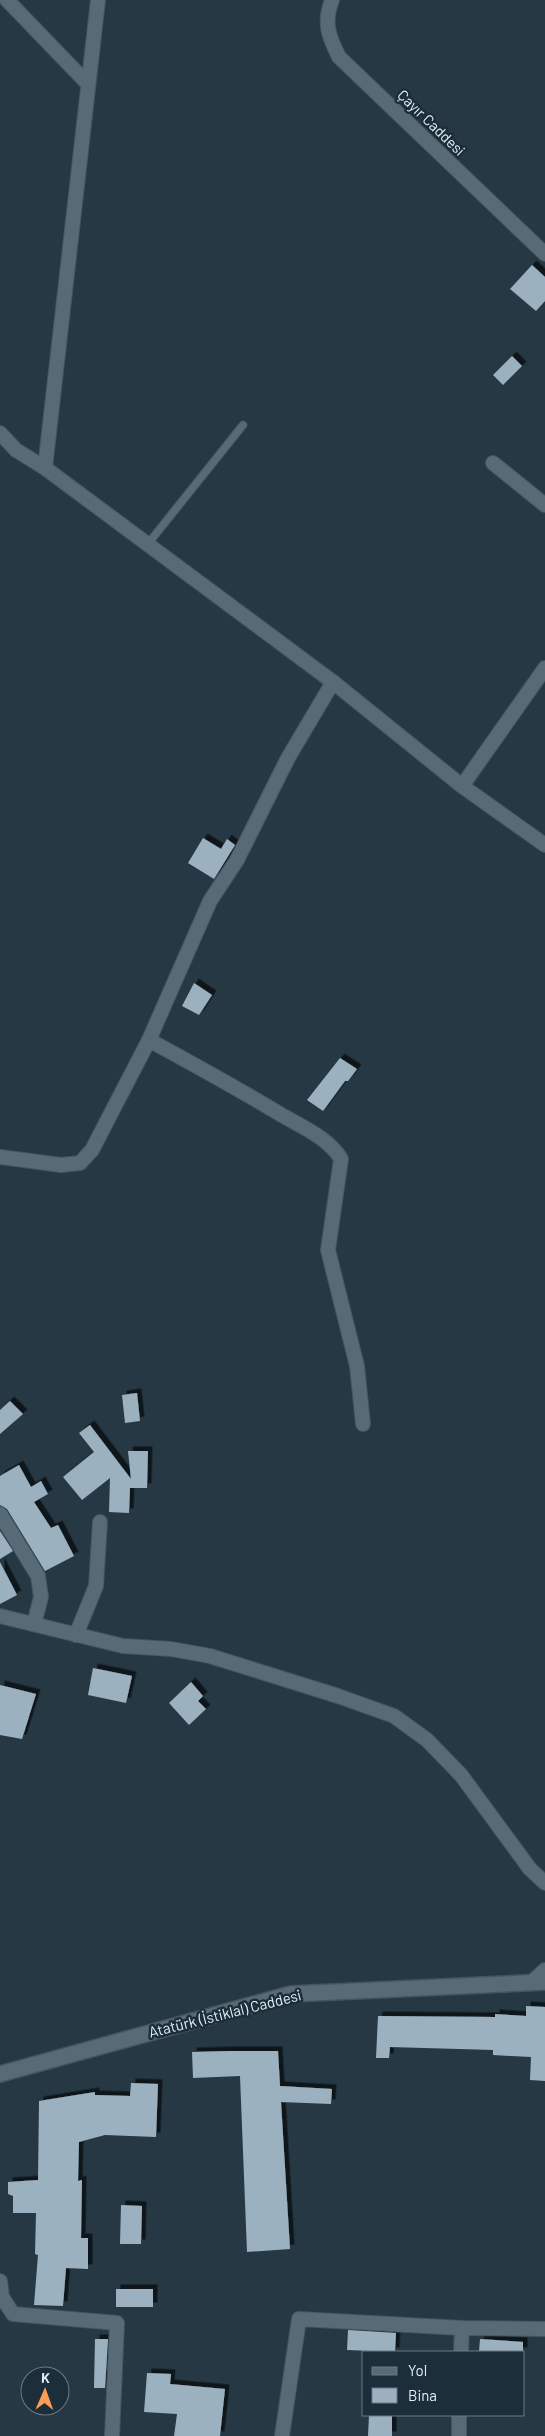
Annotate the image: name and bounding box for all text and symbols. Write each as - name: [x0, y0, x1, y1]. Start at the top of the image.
- street label: Çayır Caddesi: [394, 86, 469, 159]
- street label: Atatürk (İstiklal) Caddesi: [147, 1985, 303, 2041]
- legend: [362, 2351, 525, 2416]
- text: Yol: [408, 2361, 427, 2379]
- north arrow: [20, 2366, 70, 2416]
- text: K: [41, 2369, 50, 2386]
- text: Bina: [408, 2386, 437, 2404]

